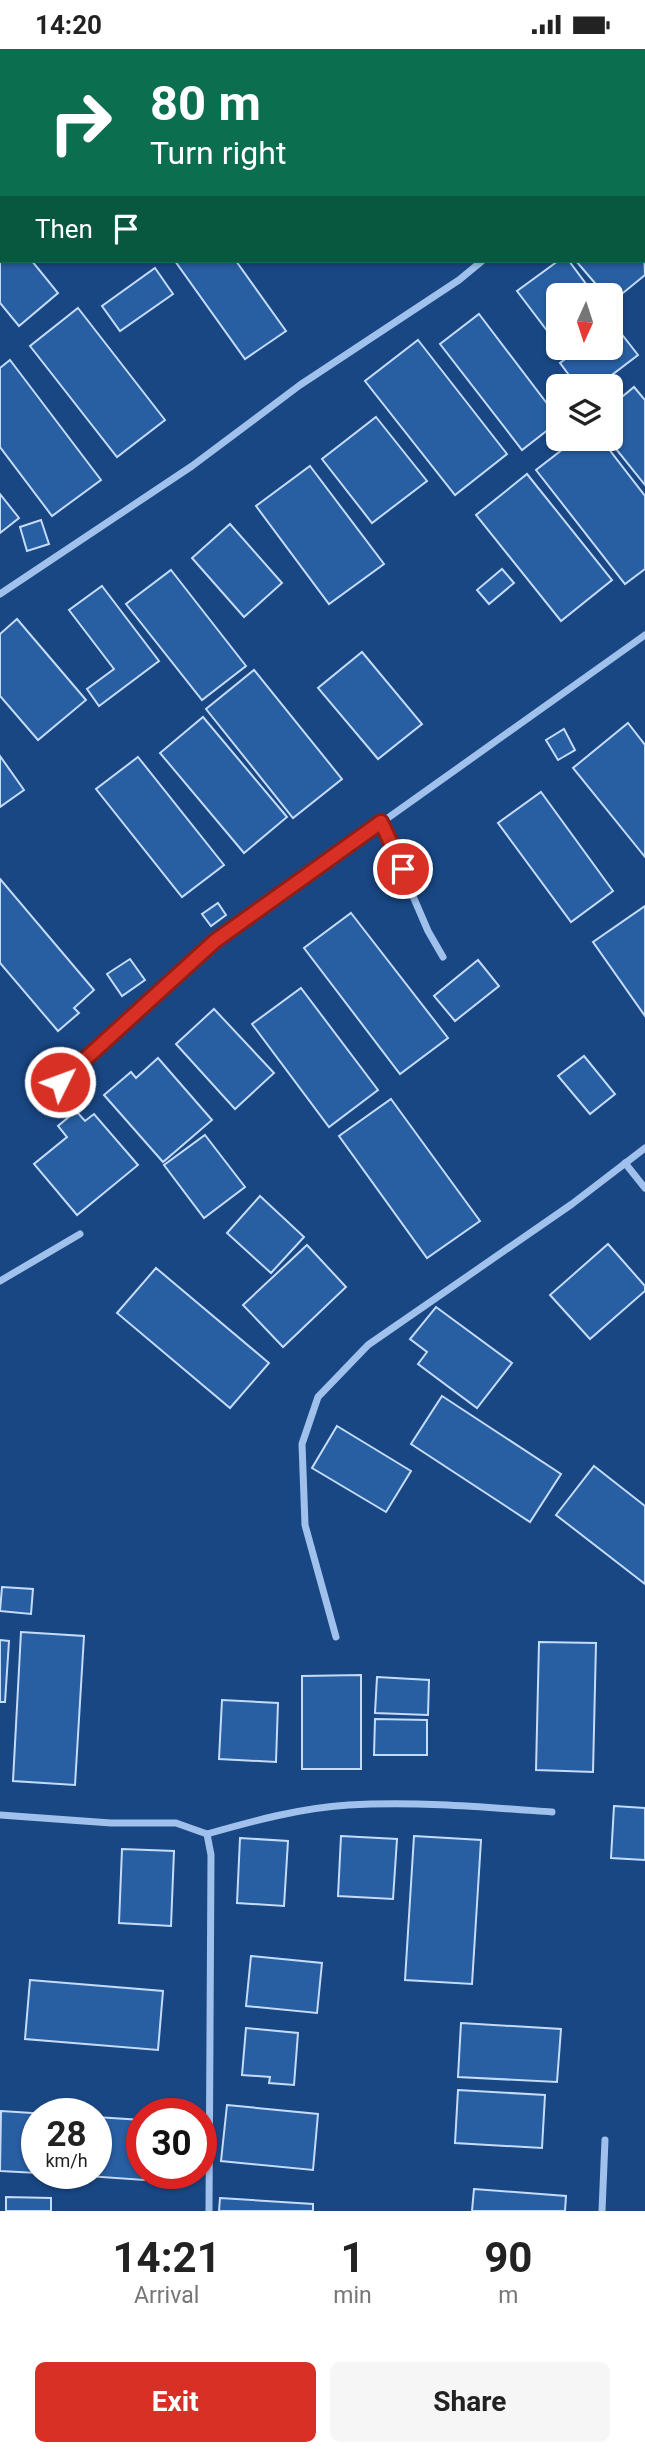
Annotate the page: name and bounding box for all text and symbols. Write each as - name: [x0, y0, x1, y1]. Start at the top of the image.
- text: 14:20: [35, 10, 102, 40]
- text: 80 m: [150, 75, 261, 132]
- icon: right: [35, 77, 126, 168]
- text: Turn right: [150, 134, 286, 172]
- icon: arrive: [107, 210, 145, 248]
- text: Then: [35, 214, 93, 244]
- north arrow: [546, 283, 623, 361]
- map controls: [546, 283, 623, 451]
- button: layers: [546, 374, 623, 451]
- pin: [373, 839, 433, 899]
- icon: arrive: [384, 850, 422, 888]
- position arrow: [23, 1045, 97, 1119]
- speed limit sign: 30: [126, 2098, 217, 2189]
- text: 28: [46, 2114, 87, 2155]
- text: km/h: [45, 2150, 88, 2171]
- text: 14:21: [113, 2233, 221, 2282]
- text: 1: [340, 2233, 365, 2282]
- text: 90: [484, 2233, 532, 2282]
- text: Arrival: [134, 2282, 199, 2309]
- text: min: [333, 2282, 372, 2309]
- text: m: [498, 2282, 518, 2309]
- button: Exit: [35, 2362, 316, 2442]
- button: Share: [330, 2362, 610, 2442]

